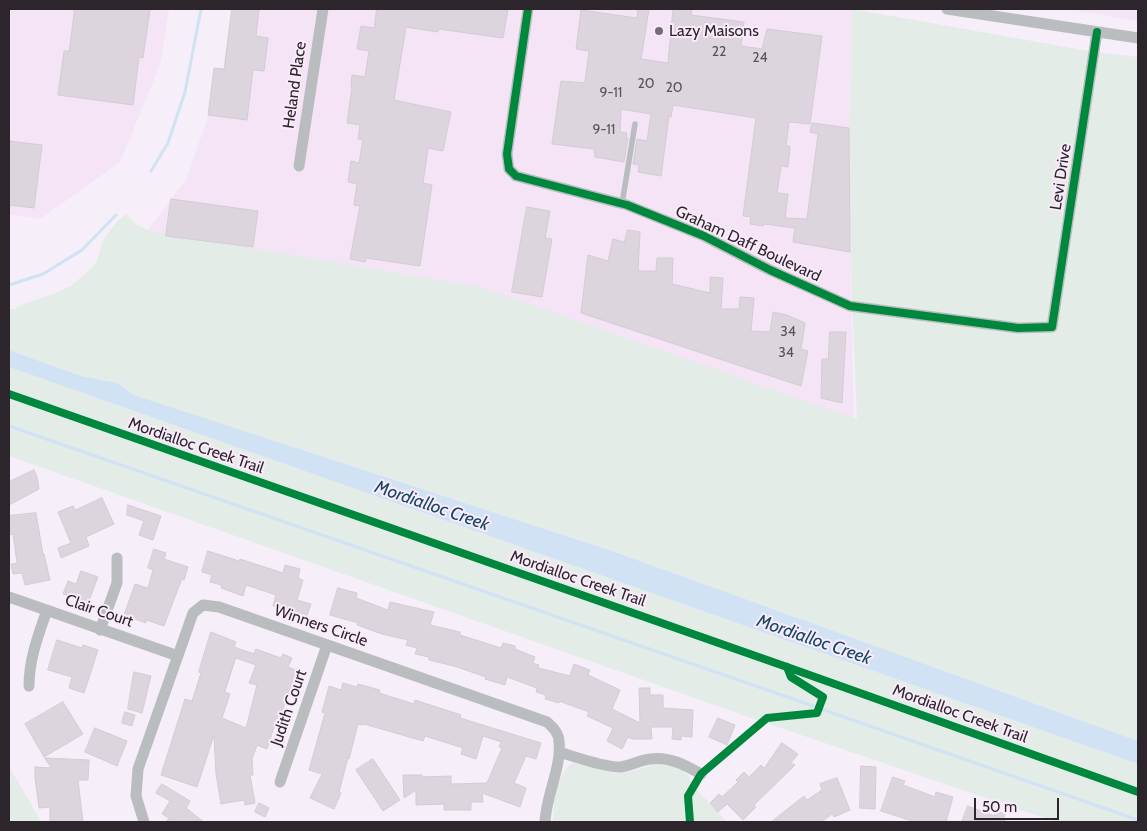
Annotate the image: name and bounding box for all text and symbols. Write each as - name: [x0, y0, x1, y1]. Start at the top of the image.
- place label: Lazy Maisons: [669, 21, 759, 41]
- marker: Lazy Maisons: [653, 25, 665, 37]
- street label: Heland Place: [279, 40, 311, 130]
- house number: 22: [712, 44, 726, 60]
- house number: 24: [752, 50, 768, 66]
- house number: 20: [637, 76, 655, 92]
- house number: 20: [665, 80, 683, 96]
- house number: 9-11: [600, 85, 622, 101]
- house number: 9-11: [593, 122, 615, 138]
- street label: Levi Drive: [1046, 143, 1076, 211]
- street label: Graham Daff Boulevard: [672, 202, 824, 286]
- house number: 34: [780, 324, 796, 340]
- house number: 34: [778, 345, 794, 361]
- street label: Mordialloc Creek Trail: [126, 414, 266, 478]
- water label: Mordialloc Creek: [372, 476, 492, 536]
- street label: Mordialloc Creek Trail: [508, 547, 648, 611]
- street label: Clair Court: [62, 590, 136, 632]
- street label: Winners Circle: [272, 601, 370, 651]
- water label: Mordialloc Creek: [754, 610, 874, 670]
- street label: Judith Court: [267, 667, 311, 749]
- street label: Mordialloc Creek Trail: [890, 681, 1030, 747]
- scale bar: [977, 788, 1062, 820]
- text: 50 m: [982, 798, 1017, 816]

